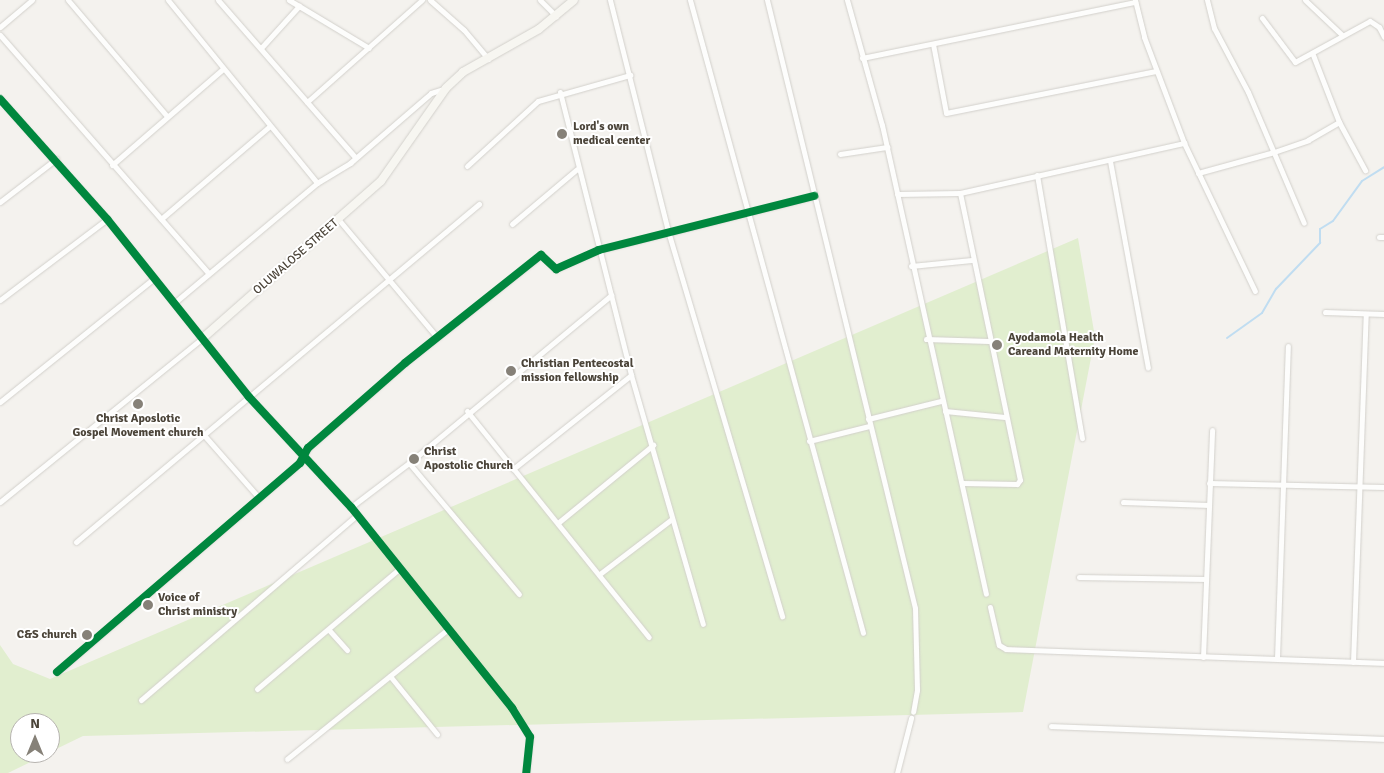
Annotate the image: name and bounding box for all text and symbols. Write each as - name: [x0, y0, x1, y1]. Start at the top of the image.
- place label: Lord's own medical center: [573, 120, 650, 148]
- marker: Lord's own medical center: [555, 127, 569, 141]
- street label: OLUWALOSE STREET: [251, 216, 341, 298]
- place label: Ayodamola Health Careand Maternity Home: [1008, 331, 1138, 359]
- marker: Ayodamola Health Careand Maternity Home: [990, 338, 1004, 352]
- place label: Christian Pentecostal mission fellowship: [521, 357, 633, 385]
- marker: Christian Pentecostal mission fellowship: [505, 365, 517, 377]
- marker: Christ Aposlotic Gospel Movement church: [132, 398, 144, 410]
- place label: Christ Aposlotic Gospel Movement church: [73, 412, 203, 440]
- place label: Christ Apostolic Church: [424, 445, 513, 473]
- marker: Christ Apostolic Church: [408, 453, 420, 465]
- place label: Voice of Christ ministry: [158, 591, 237, 619]
- marker: Voice of Christ ministry: [142, 599, 154, 611]
- place label: C&S church: [17, 628, 77, 642]
- marker: C&S church: [81, 629, 93, 641]
- north arrow: [10, 713, 60, 763]
- text: N: [30, 715, 40, 732]

